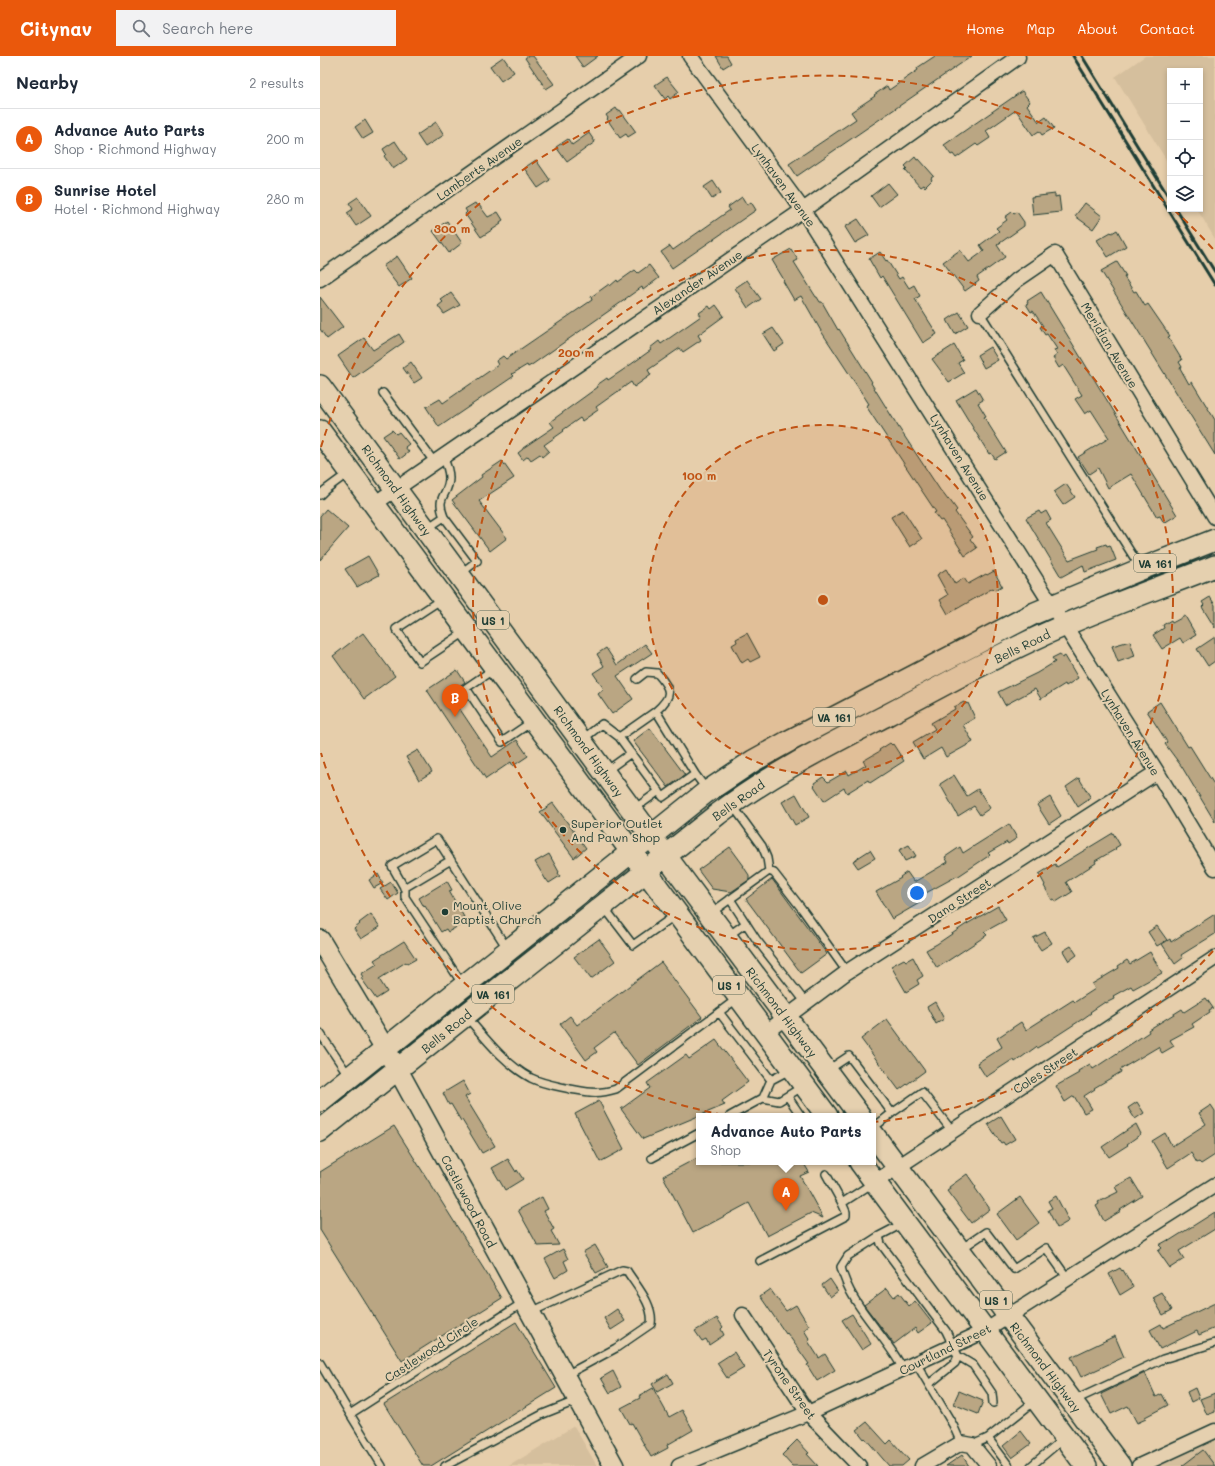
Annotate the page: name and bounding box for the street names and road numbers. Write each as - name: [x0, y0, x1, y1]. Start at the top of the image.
- street label: Lamberts Avenue: [433, 133, 525, 203]
- street label: Lynhaven Avenue: [748, 140, 820, 230]
- street label: Alexander Avenue: [649, 246, 745, 318]
- street label: Meridian Avenue: [1078, 299, 1142, 391]
- street label: Lynhaven Avenue: [927, 411, 993, 503]
- street label: Richmond Highway: [358, 441, 436, 539]
- road number: VA 161: [1134, 554, 1176, 572]
- road number: US 1: [477, 611, 509, 629]
- street label: Bells Road: [991, 625, 1053, 666]
- street label: Lynhaven Avenue: [1098, 686, 1164, 778]
- street label: Richmond Highway: [550, 702, 628, 800]
- road number: VA 161: [813, 708, 855, 726]
- street label: Bells Road: [709, 776, 768, 824]
- street label: Dana Street: [924, 874, 994, 926]
- street label: Richmond Highway: [743, 964, 821, 1060]
- road number: US 1: [713, 976, 745, 994]
- road number: VA 161: [472, 985, 514, 1003]
- street label: Bells Road: [417, 1006, 475, 1056]
- street label: Coles Street: [1010, 1043, 1080, 1097]
- street label: Castlewood Road: [438, 1152, 500, 1250]
- road number: US 1: [980, 1291, 1012, 1309]
- street label: Castlewood Circle: [381, 1313, 481, 1385]
- street label: Richmond Highway: [1007, 1319, 1085, 1415]
- street label: Courtland Street: [896, 1320, 994, 1378]
- street label: Tyrone Street: [760, 1346, 820, 1422]

